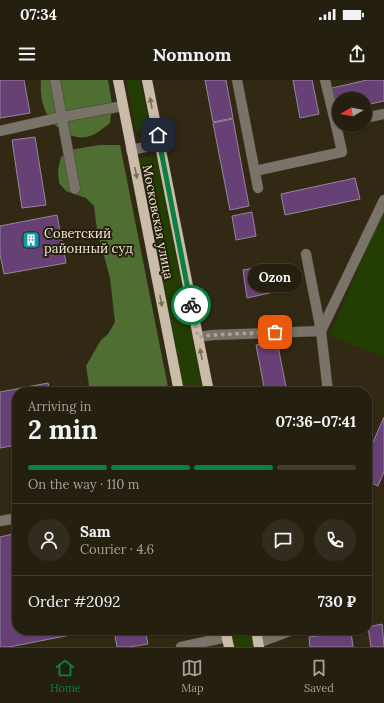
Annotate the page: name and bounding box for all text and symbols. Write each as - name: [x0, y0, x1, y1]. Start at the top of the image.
- text: 07:34: [20, 5, 57, 24]
- icon: menu: [16, 43, 38, 65]
- text: Nomnom: [153, 43, 231, 66]
- icon: share: [346, 43, 368, 65]
- north arrow: [332, 92, 372, 132]
- map controls: [332, 92, 372, 132]
- one-way arrow: [148, 97, 154, 109]
- pin: [141, 118, 175, 152]
- icon: home: [147, 124, 169, 146]
- street label: Московская улица: [139, 163, 177, 281]
- one-way arrow: [133, 167, 139, 179]
- place label: Советский районный суд: [44, 225, 133, 257]
- building icon: Советский районный суд: [21, 230, 41, 250]
- callout: Ozon: [248, 264, 302, 292]
- text: Ozon: [259, 269, 291, 286]
- courier: [171, 285, 211, 325]
- icon: bike: [180, 294, 202, 316]
- one-way arrow: [158, 295, 164, 307]
- pin: [258, 315, 292, 349]
- icon: bag: [264, 321, 286, 343]
- one-way arrow: [198, 348, 204, 360]
- text: Arriving in: [28, 398, 91, 415]
- text: 07:36–07:41: [276, 412, 356, 431]
- text: 2 min: [28, 413, 98, 446]
- text: On the way · 110 m: [28, 476, 139, 493]
- button: person: [28, 519, 70, 561]
- button: chat: [262, 519, 304, 561]
- button: phone: [314, 519, 356, 561]
- text: Sam: [80, 522, 111, 541]
- text: Courier · 4.6: [80, 541, 154, 558]
- text: Order #2092: [28, 592, 120, 611]
- text: 730 ₽: [318, 592, 356, 611]
- tab: Home: [50, 657, 81, 695]
- tab: Map: [181, 657, 204, 695]
- tab: Saved: [304, 657, 334, 695]

